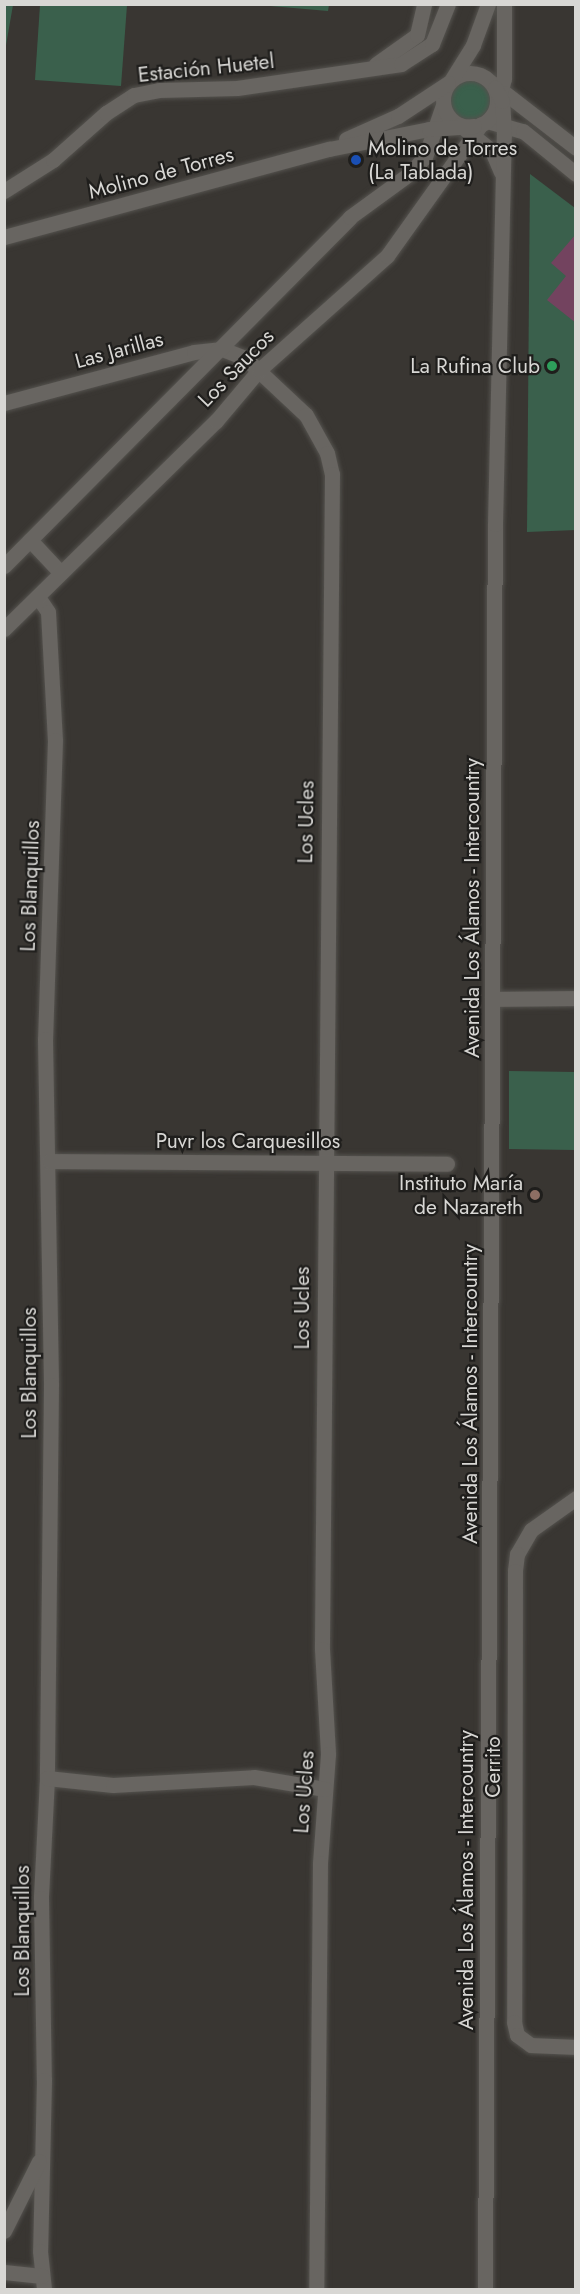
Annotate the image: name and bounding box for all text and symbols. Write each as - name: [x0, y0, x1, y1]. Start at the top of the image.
- street label: Estación Huetel: [137, 48, 275, 88]
- place label: Molino de Torres (La Tablada): [368, 135, 517, 185]
- street label: Molino de Torres: [86, 142, 236, 204]
- marker: Molino de Torres (La Tablada): [349, 153, 363, 167]
- street label: Los Saucos: [193, 324, 279, 412]
- street label: Las Jarillas: [72, 326, 166, 374]
- place label: La Rufina Club: [410, 353, 540, 379]
- marker: La Rufina Club: [545, 359, 559, 373]
- street label: Avenida Los Álamos - Intercountry: [459, 758, 485, 1058]
- street label: Los Ucles: [293, 780, 319, 864]
- street label: Los Blanquillos: [15, 820, 45, 952]
- street label: Puvr los Carquesillos: [156, 1128, 340, 1154]
- place label: Instituto María de Nazareth: [399, 1170, 523, 1220]
- marker: Instituto María de Nazareth: [528, 1188, 542, 1202]
- street label: Avenida Los Álamos - Intercountry: [457, 1244, 483, 1544]
- street label: Los Ucles: [289, 1267, 315, 1349]
- street label: Los Blanquillos: [16, 1307, 42, 1439]
- street label: Avenida Los Álamos - Intercountry: [453, 1730, 479, 2030]
- street label: Cerrito: [480, 1736, 506, 1798]
- street label: Los Ucles: [289, 1750, 319, 1834]
- street label: Los Blanquillos: [9, 1865, 35, 1997]

